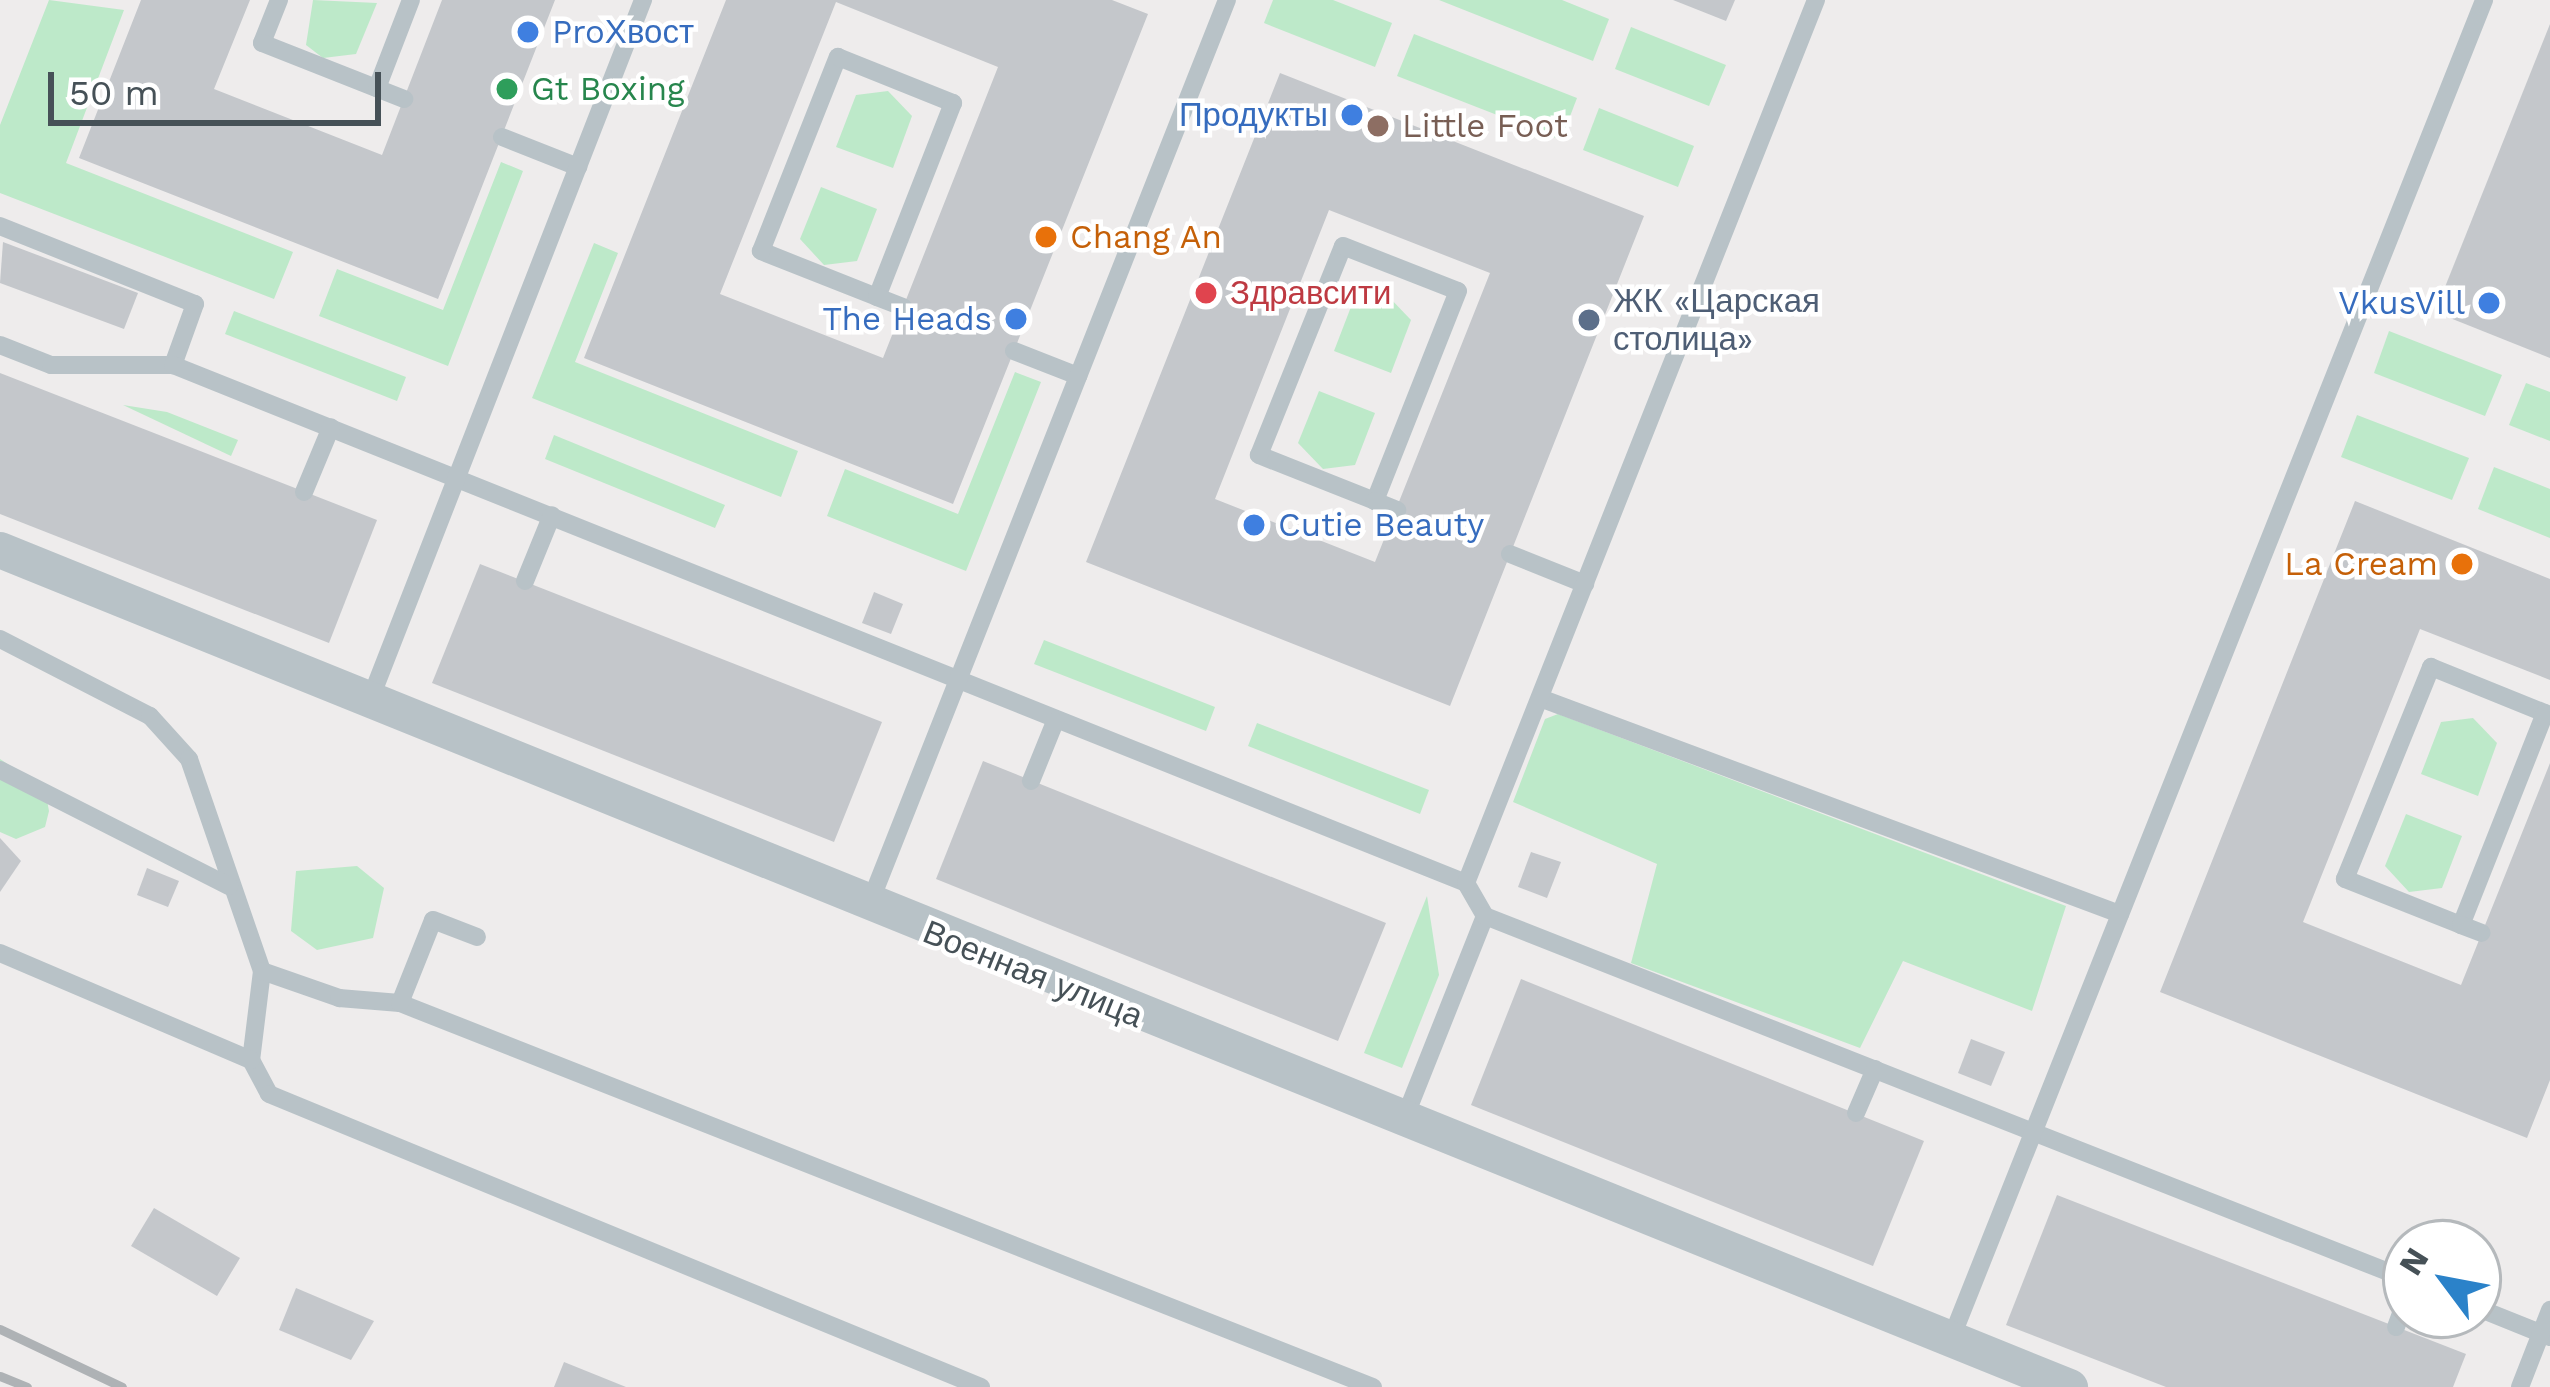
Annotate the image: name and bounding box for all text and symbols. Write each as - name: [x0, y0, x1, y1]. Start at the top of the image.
- place label: ProХвост: [552, 12, 694, 52]
- marker: ProХвост: [515, 19, 541, 45]
- scale bar: [54, 48, 387, 122]
- place label: Gt Boxing: [531, 69, 685, 109]
- text: 50 m: [69, 72, 159, 114]
- marker: Gt Boxing: [494, 76, 520, 102]
- place label: Продукты: [1179, 95, 1328, 135]
- marker: Продукты: [1339, 102, 1365, 128]
- place label: Little Foot: [1402, 106, 1568, 146]
- marker: Little Foot: [1365, 113, 1391, 139]
- place label: Chang An: [1070, 217, 1223, 257]
- marker: Chang An: [1033, 224, 1059, 250]
- place label: Здравсити: [1230, 273, 1392, 313]
- marker: Здравсити: [1193, 280, 1219, 306]
- place label: ЖК «Царская столица»: [1613, 281, 1820, 359]
- place label: VkusVill: [2338, 283, 2465, 323]
- marker: VkusVill: [2476, 290, 2502, 316]
- place label: The Heads: [822, 299, 992, 339]
- marker: The Heads: [1003, 306, 1029, 332]
- marker: ЖК «Царская столица»: [1576, 307, 1602, 333]
- place label: Cutie Beauty: [1278, 505, 1484, 545]
- marker: Cutie Beauty: [1241, 512, 1267, 538]
- place label: La Cream: [2284, 544, 2438, 584]
- marker: La Cream: [2449, 551, 2475, 577]
- street label: Военная улица: [917, 912, 1149, 1036]
- north arrow: [2382, 1219, 2502, 1339]
- text: N: [2391, 1241, 2437, 1282]

